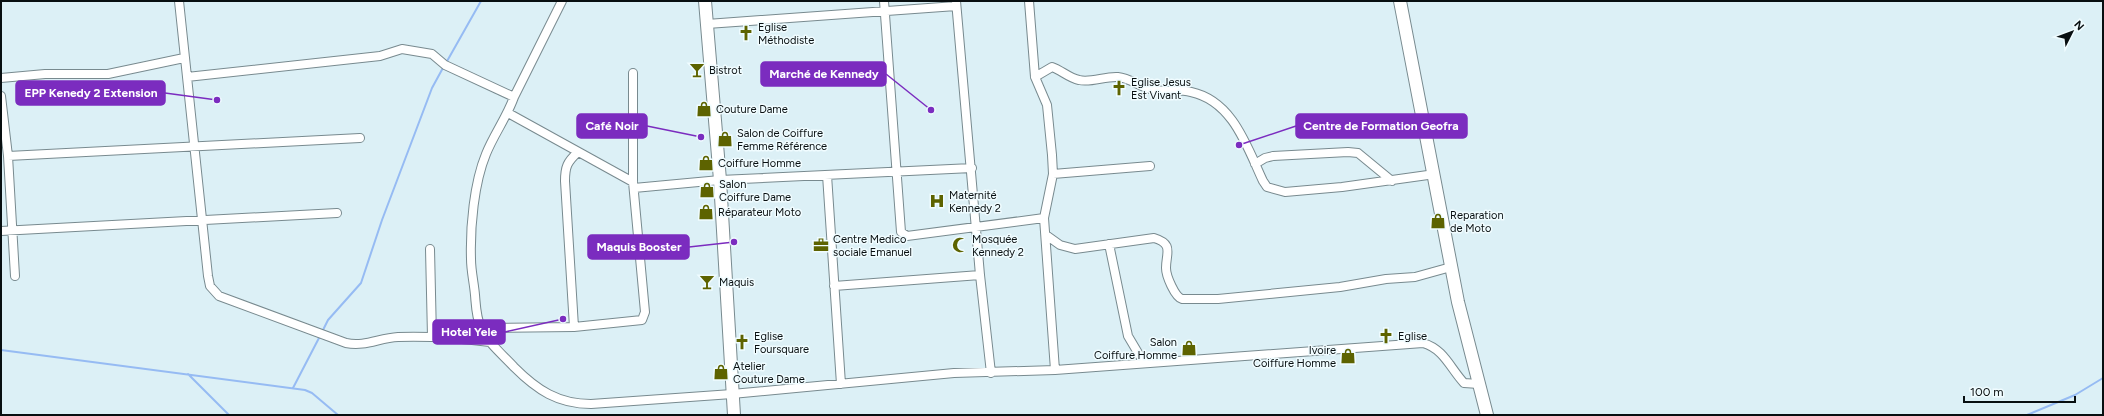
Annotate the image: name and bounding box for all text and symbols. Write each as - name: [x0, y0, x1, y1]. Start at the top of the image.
- north arrow: [2052, 12, 2092, 52]
- text: N: [2071, 18, 2087, 33]
- place label: Eglise Méthodiste: [758, 21, 814, 47]
- church icon: Eglise Méthodiste: [737, 24, 755, 42]
- bar icon: Bistrot: [688, 61, 706, 79]
- callout: Marché de Kennedy: [761, 62, 886, 86]
- place label: Bistrot: [709, 64, 742, 77]
- text: Marché de Kennedy: [769, 67, 879, 81]
- place label: Eglise Jesus Est Vivant: [1131, 76, 1191, 102]
- church icon: Eglise Jesus Est Vivant: [1110, 79, 1128, 97]
- callout: EPP Kenedy 2 Extension: [16, 81, 165, 105]
- text: EPP Kenedy 2 Extension: [24, 86, 158, 100]
- shop icon: Couture Dame: [695, 100, 713, 118]
- place label: Couture Dame: [716, 103, 788, 116]
- callout: Café Noir: [577, 114, 647, 138]
- callout: Centre de Formation Geofra: [1296, 114, 1467, 138]
- text: Café Noir: [585, 119, 639, 133]
- text: Centre de Formation Geofra: [1303, 119, 1459, 133]
- place label: Salon de Coiffure Femme Référence: [737, 127, 827, 153]
- shop icon: Salon de Coiffure Femme Référence: [716, 130, 734, 148]
- shop icon: Coiffure Homme: [697, 154, 715, 172]
- place label: Coiffure Homme: [718, 157, 801, 170]
- place label: Salon Coiffure Dame: [719, 178, 791, 204]
- shop icon: Salon Coiffure Dame: [698, 181, 716, 199]
- place label: Maternité Kennedy 2: [949, 189, 1001, 215]
- hospital icon: Maternité Kennedy 2: [928, 192, 946, 210]
- shop icon: Réparateur Moto: [697, 203, 715, 221]
- place label: Réparateur Moto: [718, 206, 801, 219]
- place label: Reparation de Moto: [1450, 209, 1504, 235]
- shop icon: Reparation de Moto: [1429, 212, 1447, 230]
- place label: Centre Medico sociale Emanuel: [833, 233, 912, 259]
- place label: Mosquée Kennedy 2: [972, 233, 1024, 259]
- callout: Maquis Booster: [588, 235, 689, 259]
- office icon: Centre Medico sociale Emanuel: [812, 236, 830, 254]
- mosque icon: Mosquée Kennedy 2: [951, 236, 969, 254]
- text: Maquis Booster: [597, 240, 682, 254]
- bar icon: Maquis: [698, 273, 716, 291]
- place label: Maquis: [719, 276, 754, 289]
- callout: Hotel Yele: [433, 320, 505, 344]
- text: Hotel Yele: [441, 325, 497, 339]
- church icon: Eglise: [1377, 327, 1395, 345]
- place label: Eglise Foursquare: [754, 330, 809, 356]
- place label: Eglise: [1398, 330, 1427, 343]
- church icon: Eglise Foursquare: [733, 333, 751, 351]
- place label: Salon Coiffure Homme: [1094, 336, 1177, 362]
- shop icon: Salon Coiffure Homme: [1180, 339, 1198, 357]
- place label: Ivoire Coiffure Homme: [1253, 344, 1336, 370]
- shop icon: Ivoire Coiffure Homme: [1339, 347, 1357, 365]
- place label: Atelier Couture Dame: [733, 360, 805, 386]
- shop icon: Atelier Couture Dame: [712, 363, 730, 381]
- scale bar: [1964, 378, 2075, 404]
- text: 100 m: [1970, 385, 2004, 399]

